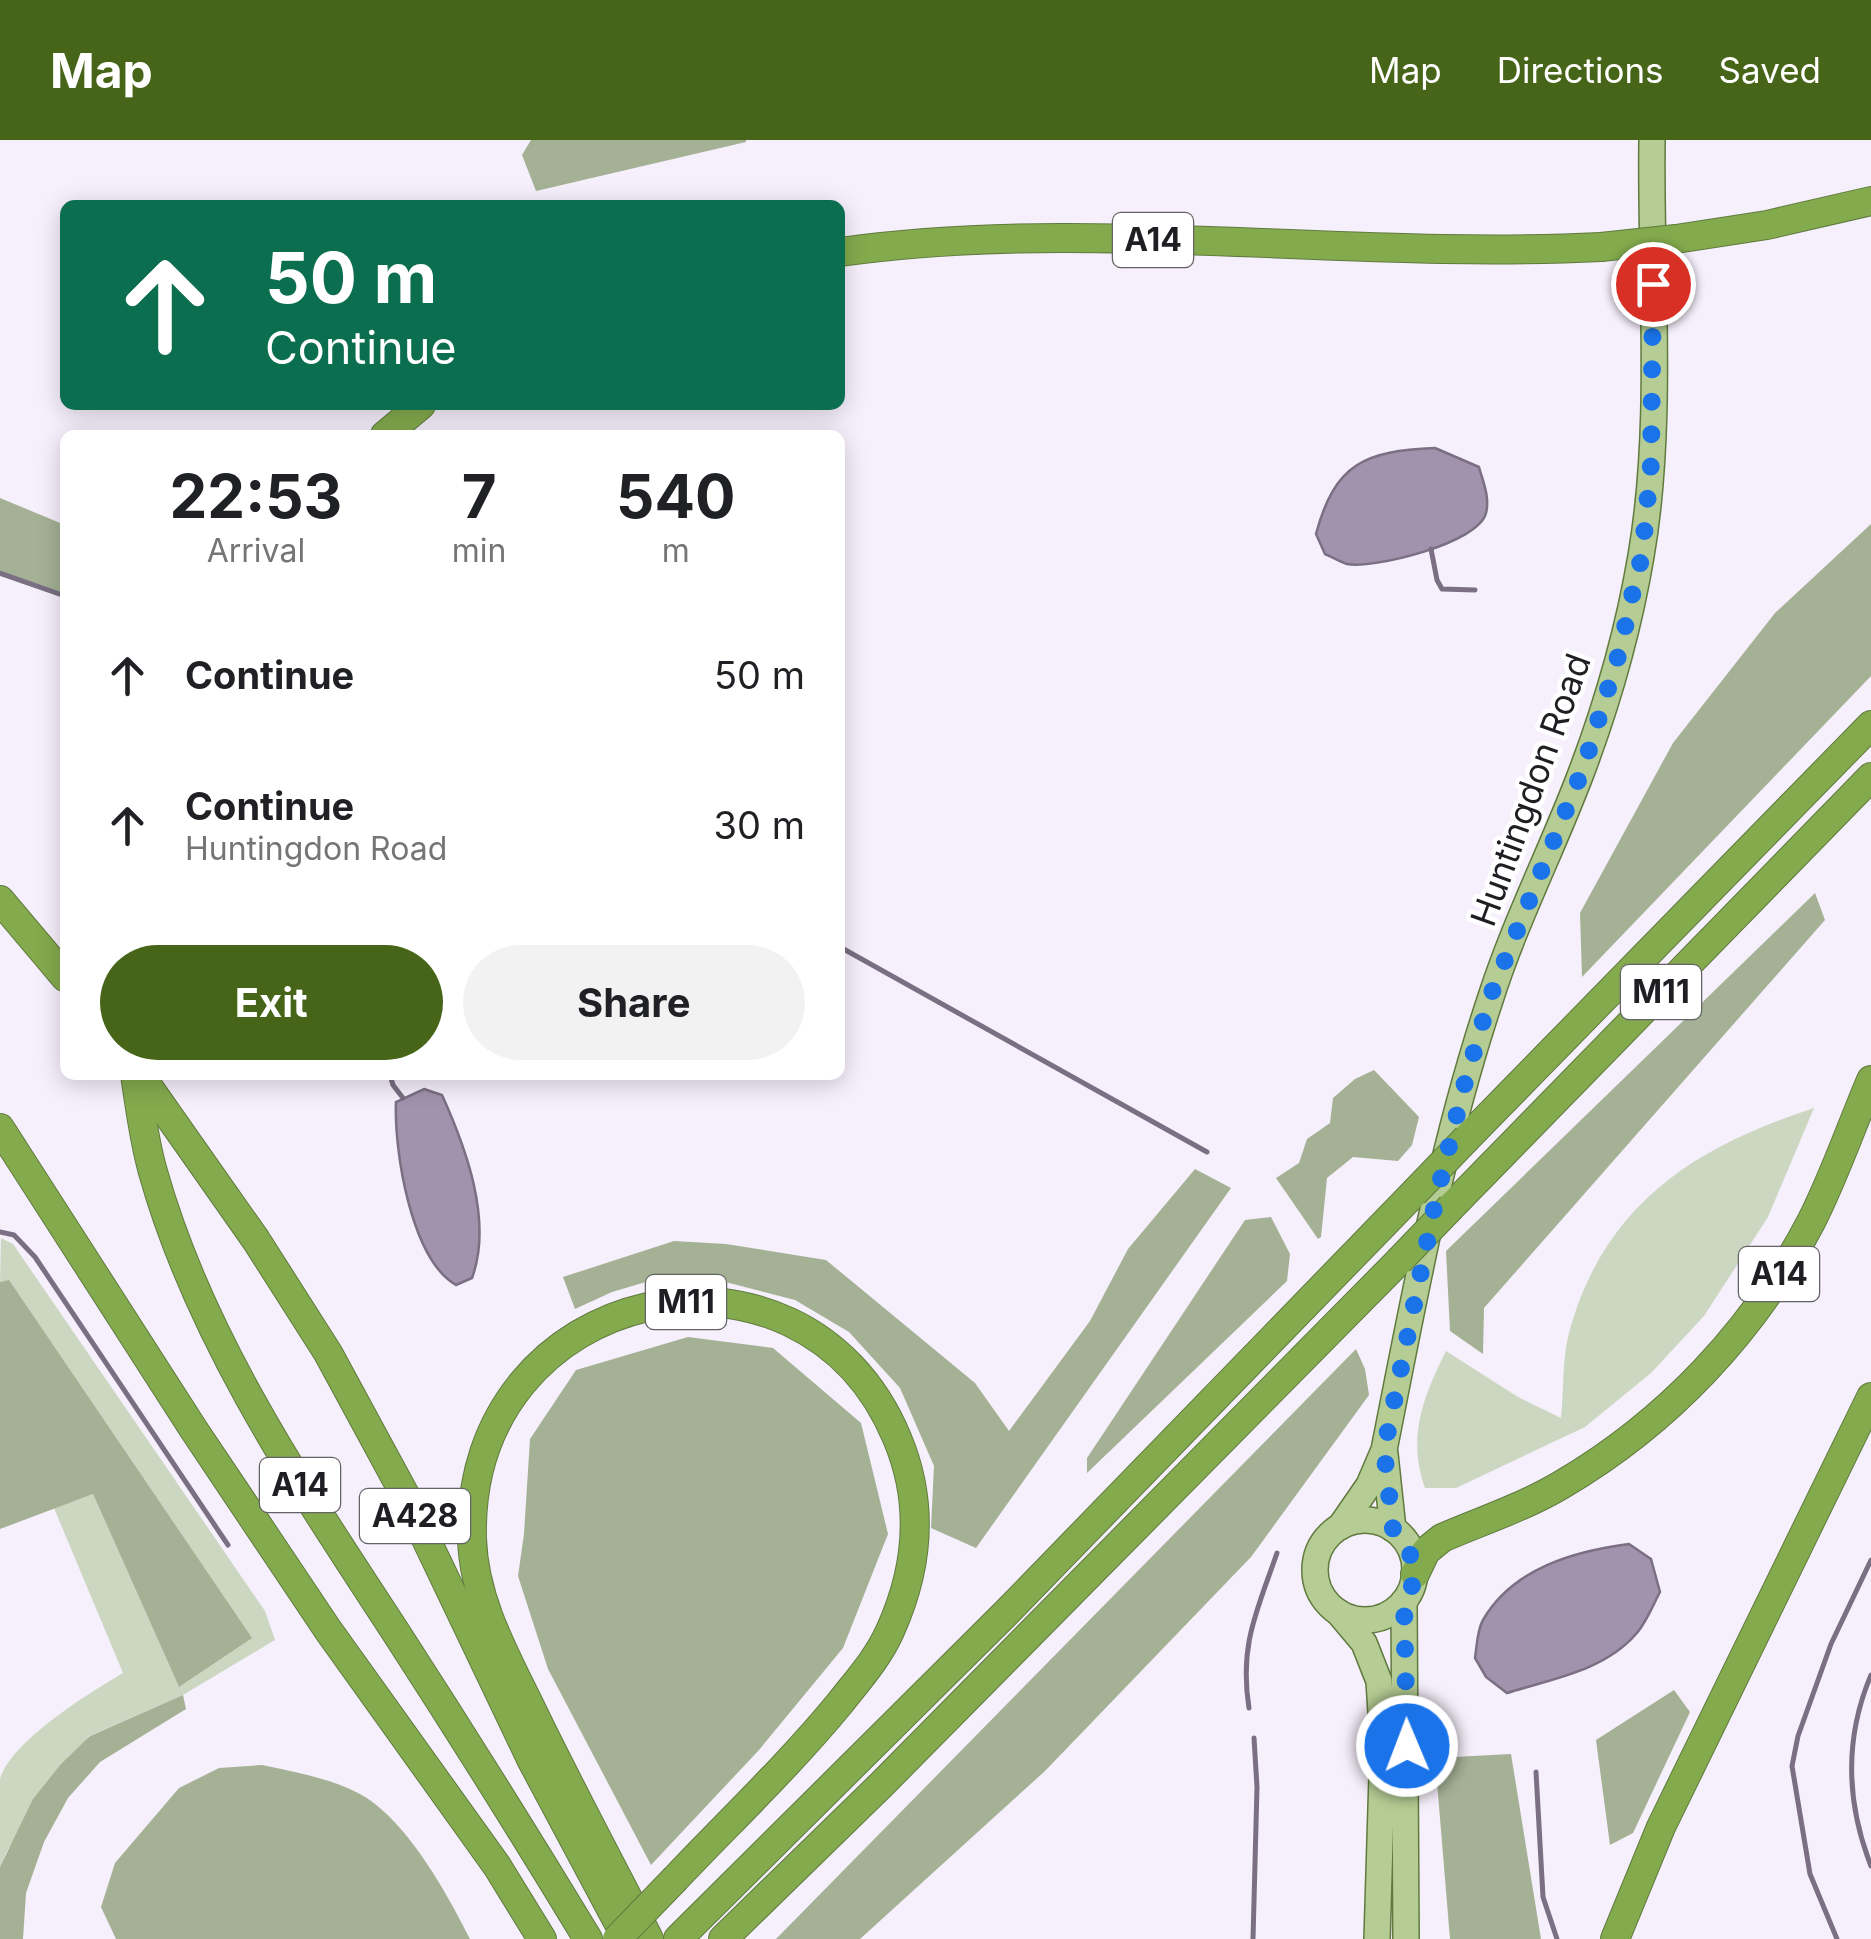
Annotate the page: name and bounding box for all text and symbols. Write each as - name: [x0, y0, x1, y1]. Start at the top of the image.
- text: Map: [50, 41, 153, 100]
- text: Map: [1369, 49, 1442, 91]
- text: Directions: [1497, 49, 1664, 91]
- text: Saved: [1719, 49, 1821, 91]
- road number: A14: [1113, 213, 1193, 267]
- text: 50 m: [265, 235, 437, 320]
- icon: ahead: [100, 240, 230, 370]
- pin: [1611, 242, 1696, 327]
- icon: arrive: [1626, 257, 1681, 312]
- text: Continue: [265, 320, 457, 375]
- text: 22:53: [170, 460, 342, 532]
- text: 7: [462, 460, 497, 532]
- text: 540: [616, 460, 735, 532]
- text: Arrival: [207, 531, 305, 570]
- text: min: [452, 531, 507, 570]
- text: m: [662, 531, 690, 570]
- icon: ahead: [100, 648, 155, 703]
- street label: Huntingdon Road: [1461, 648, 1599, 932]
- text: Continue: [185, 652, 354, 698]
- text: 50 m: [714, 652, 805, 698]
- text: Continue: [185, 783, 354, 829]
- icon: ahead: [100, 798, 155, 853]
- text: 30 m: [714, 802, 805, 848]
- text: Huntingdon Road: [185, 829, 447, 868]
- button: Exit: [100, 945, 443, 1060]
- button: Share: [463, 945, 805, 1060]
- road number: M11: [1621, 965, 1701, 1019]
- road number: A14: [1739, 1247, 1819, 1301]
- road number: M11: [646, 1275, 726, 1329]
- road number: A14: [260, 1458, 340, 1512]
- road number: A428: [360, 1489, 470, 1543]
- position arrow: [1355, 1694, 1459, 1798]

